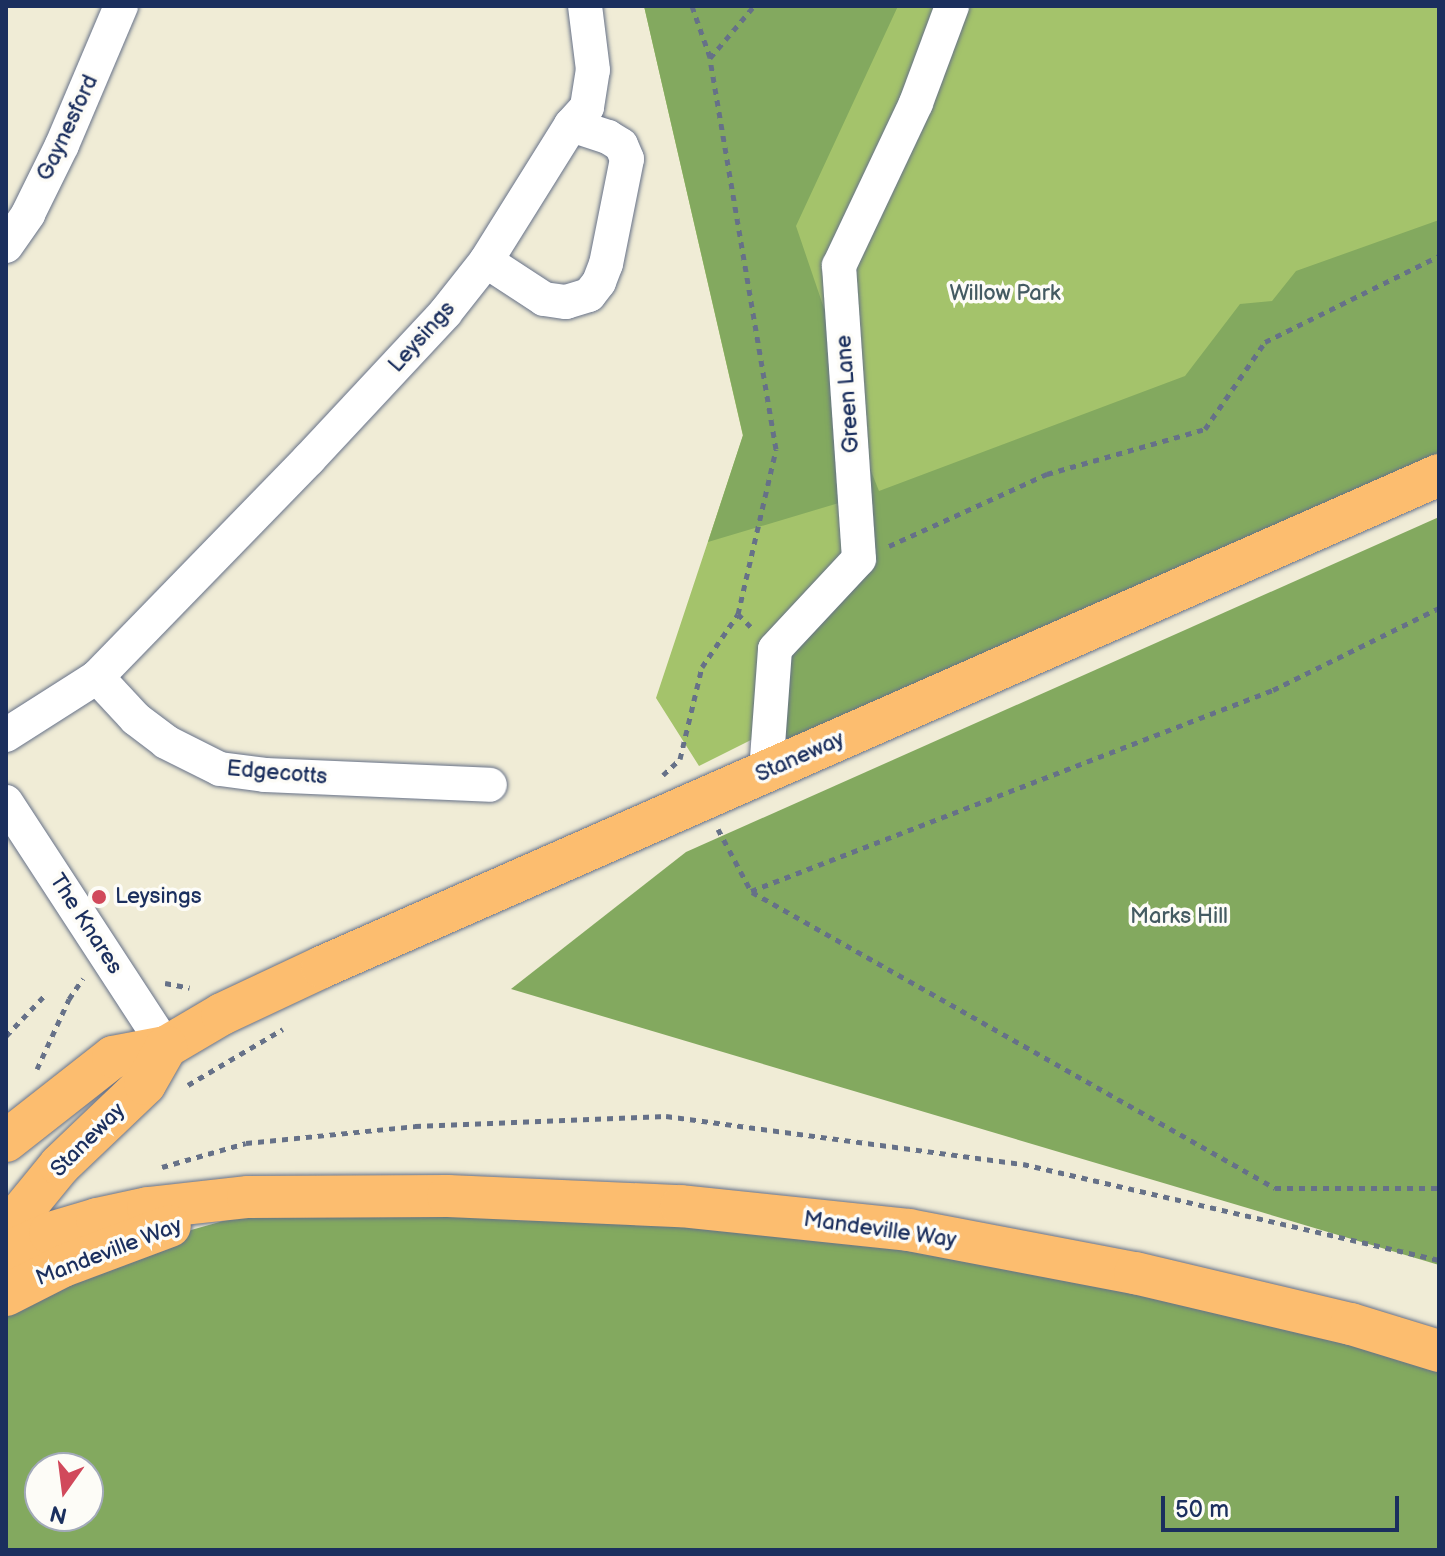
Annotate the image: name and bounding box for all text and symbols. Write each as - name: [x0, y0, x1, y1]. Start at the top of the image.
- street label: Gaynesford: [32, 71, 104, 185]
- park label: Willow Park: [949, 281, 1061, 307]
- street label: Leysings: [383, 296, 461, 378]
- street label: Green Lane: [831, 334, 865, 454]
- street label: Staneway: [752, 726, 848, 788]
- street label: Edgecotts: [226, 755, 328, 791]
- street label: The Knares: [44, 869, 128, 979]
- place label: Leysings: [115, 884, 202, 910]
- marker: Leysings: [90, 888, 108, 906]
- park label: Marks Hill: [1130, 904, 1228, 930]
- street label: Staneway: [45, 1097, 131, 1183]
- street label: Mandeville Way: [801, 1206, 959, 1254]
- street label: Mandeville Way: [32, 1212, 186, 1292]
- north arrow: [24, 1452, 104, 1532]
- scale bar: [1165, 1480, 1403, 1530]
- text: 50 m: [1175, 1495, 1229, 1524]
- text: N: [47, 1499, 70, 1529]

